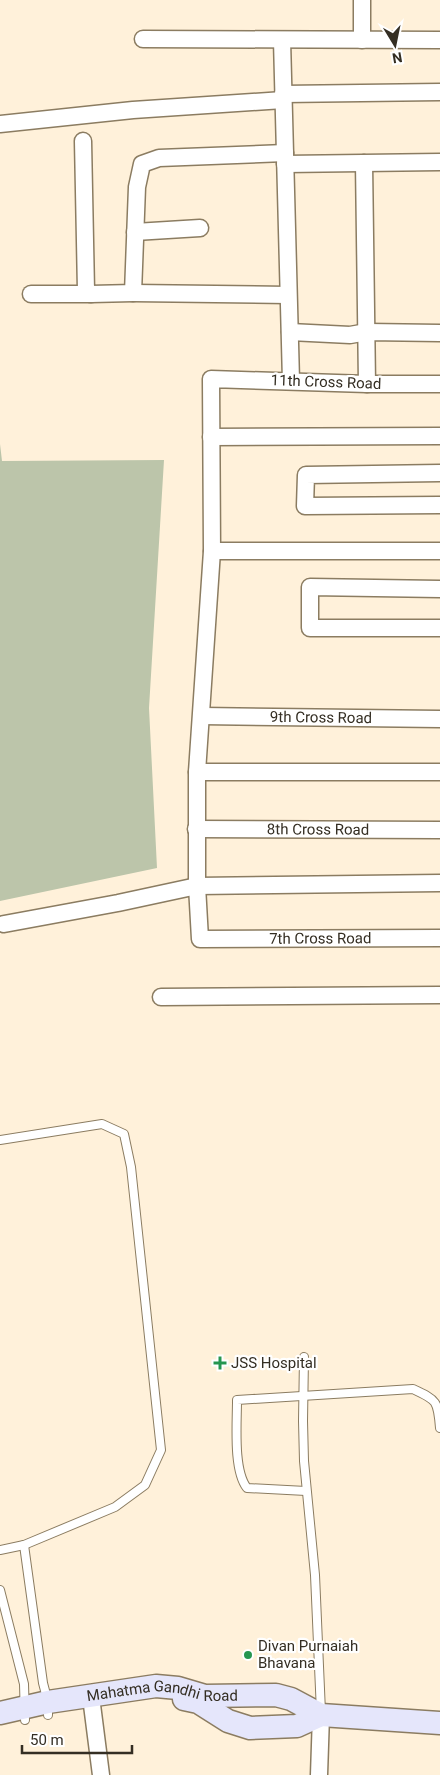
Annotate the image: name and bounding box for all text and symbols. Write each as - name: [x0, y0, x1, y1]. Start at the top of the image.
- north arrow: [370, 20, 420, 70]
- text: N: [391, 49, 404, 67]
- street label: 11th Cross Road: [270, 371, 382, 393]
- street label: 9th Cross Road: [270, 708, 372, 727]
- street label: 8th Cross Road: [267, 820, 369, 839]
- street label: 7th Cross Road: [269, 929, 372, 948]
- place label: JSS Hospital: [231, 1354, 317, 1372]
- marker: JSS Hospital: [213, 1356, 227, 1370]
- place label: Divan Purnaiah Bhavana: [258, 1637, 358, 1672]
- marker: Divan Purnaiah Bhavana: [242, 1649, 254, 1661]
- street label: Mahatma Gandhi Road: [86, 1677, 238, 1705]
- scale bar: [22, 1722, 132, 1754]
- text: 50 m: [30, 1731, 64, 1749]

